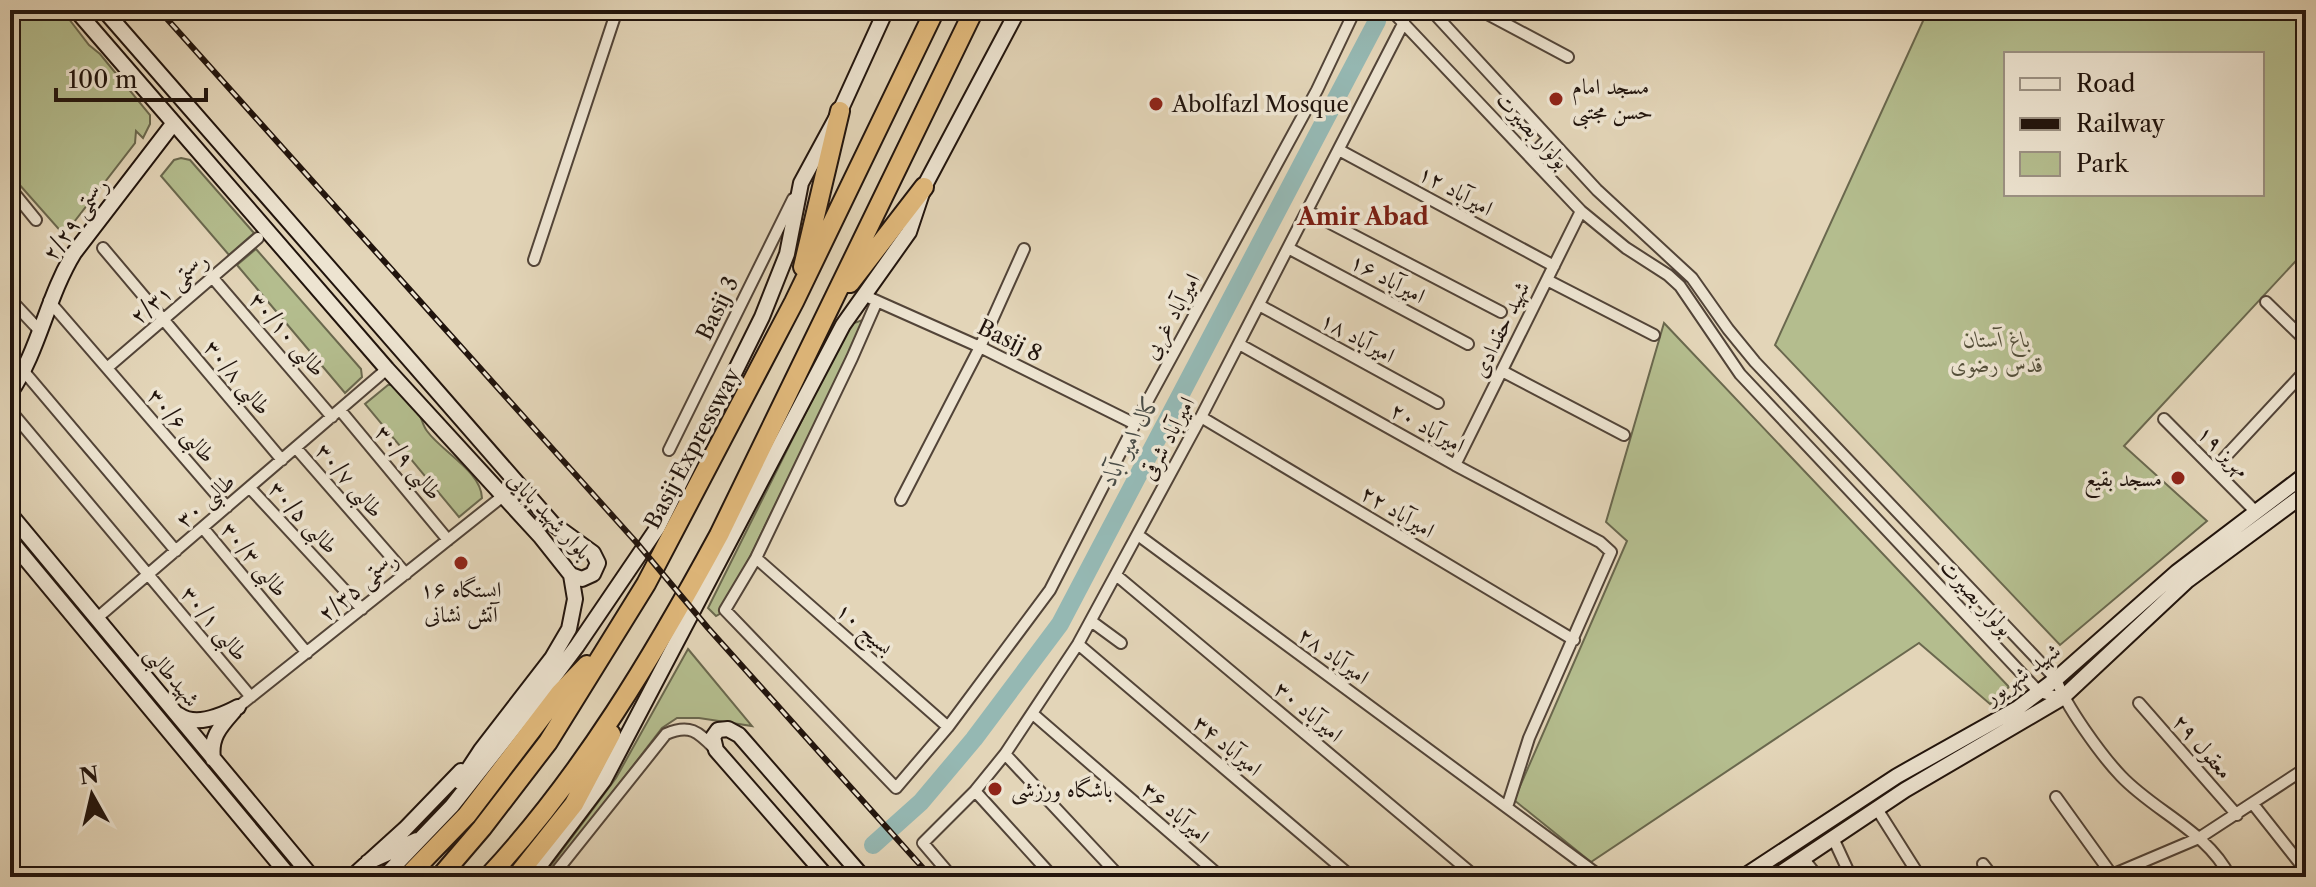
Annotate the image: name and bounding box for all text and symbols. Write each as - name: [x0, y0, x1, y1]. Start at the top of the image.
- scale bar: [56, 52, 206, 102]
- legend: [2004, 52, 2264, 196]
- text: 100 m: [68, 65, 137, 94]
- text: Road: [2076, 69, 2136, 98]
- place label: مسجد امام حسن مجتبی: [1572, 73, 1653, 130]
- street label: بولوار بصیرت: [1490, 86, 1575, 174]
- marker: مسجد امام حسن مجتبی: [1547, 90, 1565, 108]
- place label: Abolfazl Mosque: [1171, 91, 1349, 118]
- marker: Abolfazl Mosque: [1147, 95, 1165, 113]
- text: Railway: [2076, 109, 2166, 138]
- text: Park: [2076, 149, 2129, 178]
- street label: امیرآباد ۱۲: [1414, 159, 1498, 222]
- street label: رستمی ۲/۲۹: [37, 173, 116, 267]
- district label: Amir Abad: [1296, 202, 1429, 231]
- street label: رستمی ۲/۳۱: [125, 247, 215, 331]
- street label: امیرآباد ۱۶: [1346, 248, 1430, 309]
- street label: امیرآباد غربی: [1137, 269, 1209, 365]
- street label: Basij 3: [691, 272, 744, 344]
- street label: شهید حقدادی: [1466, 277, 1536, 382]
- street label: طالبی ۳۰/۱۰: [240, 287, 331, 385]
- street label: امیرآباد ۱۸: [1316, 306, 1400, 369]
- street label: Basij 8: [973, 313, 1046, 368]
- park label: باغ آستان قدس رضوی: [1950, 326, 2044, 378]
- street label: طالبی ۳۰/۸: [195, 334, 277, 424]
- street label: Basij Expressway: [639, 363, 747, 533]
- street label: طالبی ۳۰/۶: [138, 383, 221, 471]
- water label: کال امیر آباد: [1093, 389, 1166, 491]
- street label: امیرآباد شرقی: [1134, 392, 1202, 485]
- street label: امیرآباد ۲۰: [1386, 396, 1470, 459]
- street label: طالبی ۳۰/۹: [366, 419, 448, 509]
- street label: مهریز ۱۹: [2191, 420, 2255, 484]
- street label: طالبی ۳۰/۷: [306, 438, 389, 526]
- place label: مسجد بقیع: [2084, 465, 2162, 498]
- street label: بلوار شهید بابایی: [501, 466, 597, 566]
- street label: طالبی ۳۰: [170, 468, 244, 537]
- marker: مسجد بقیع: [2169, 469, 2187, 487]
- street label: طالبی ۳۰/۵: [259, 475, 344, 563]
- street label: امیرآباد ۲۲: [1356, 479, 1439, 544]
- street label: طالبی ۳۰/۳: [212, 516, 294, 606]
- street label: رستمی ۲/۳۵: [313, 546, 405, 628]
- street label: بولوار بصیرت: [1934, 553, 2019, 641]
- marker: ایستگاه ۱۶ آتش نشانی: [452, 554, 470, 572]
- place label: ایستگاه ۱۶ آتش نشانی: [420, 576, 502, 630]
- street label: طالبی ۳۰/۱: [172, 580, 254, 670]
- street label: بسیج ۱۰: [827, 596, 899, 665]
- street label: امیرآباد ۲۸: [1293, 621, 1374, 690]
- street label: شهید شهریور: [1977, 637, 2066, 712]
- street label: شهیدطالبی: [136, 641, 206, 715]
- street label: امیرآباد ۳۰: [1269, 675, 1348, 748]
- street label: معقول ۲۹: [2167, 708, 2238, 784]
- street label: امیرآباد ۳۴: [1188, 709, 1267, 782]
- north arrow: [52, 755, 132, 835]
- text: N: [78, 761, 101, 790]
- place label: باشگاه ورزشی: [1011, 776, 1112, 805]
- street label: امیرآباد ۳۶: [1136, 776, 1215, 849]
- marker: باشگاه ورزشی: [986, 780, 1004, 798]

